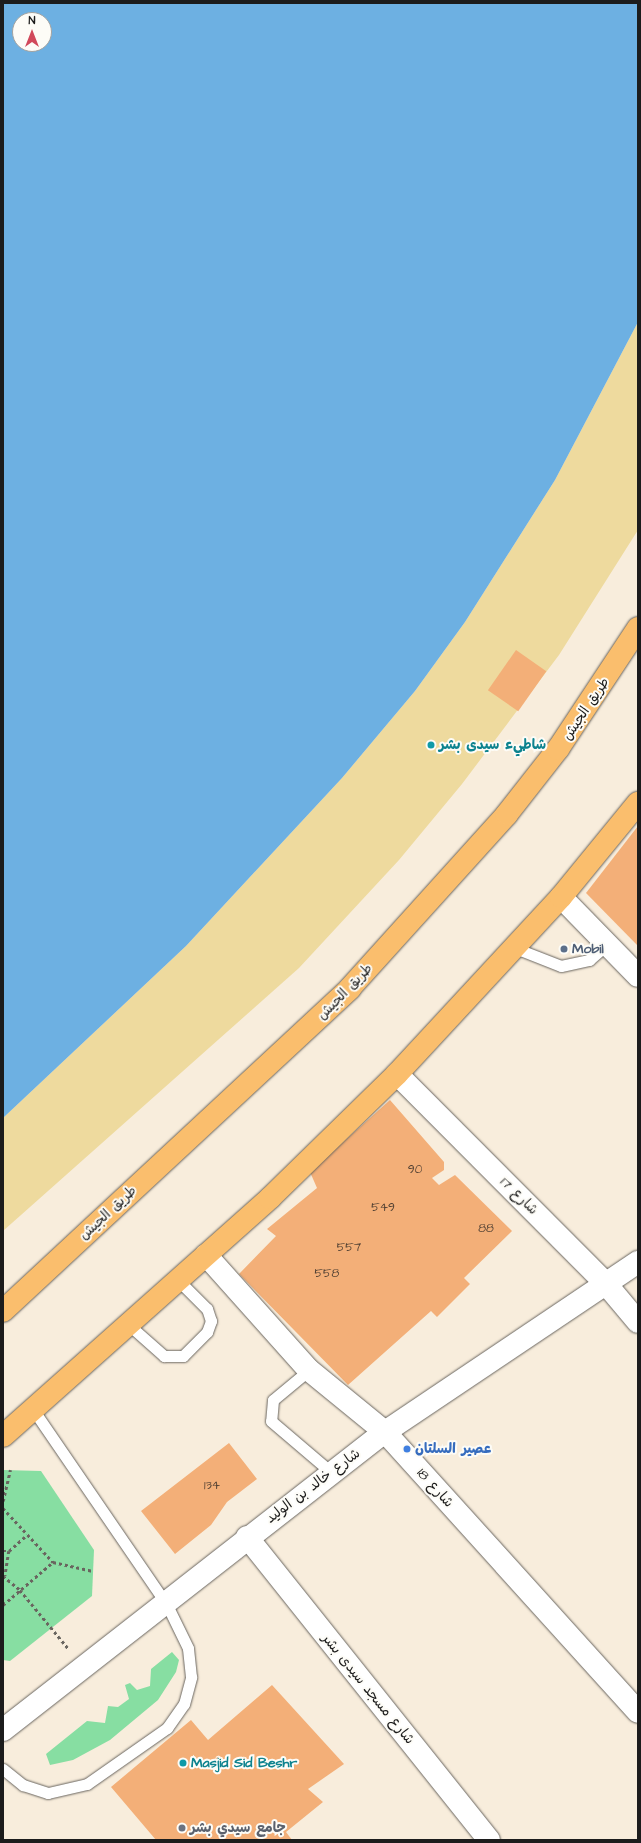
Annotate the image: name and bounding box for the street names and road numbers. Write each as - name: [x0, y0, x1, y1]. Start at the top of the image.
- street label: طريق الجيش: [559, 675, 613, 743]
- street label: طريق الجيش: [314, 960, 376, 1024]
- street label: شارع 17: [497, 1174, 541, 1218]
- street label: طريق الجيش: [76, 1182, 140, 1244]
- street label: شارع خالد بن الوليد: [263, 1445, 363, 1527]
- street label: شارع 18: [413, 1465, 457, 1511]
- street label: شارع مسجد سيدى بشر: [318, 1630, 418, 1748]

